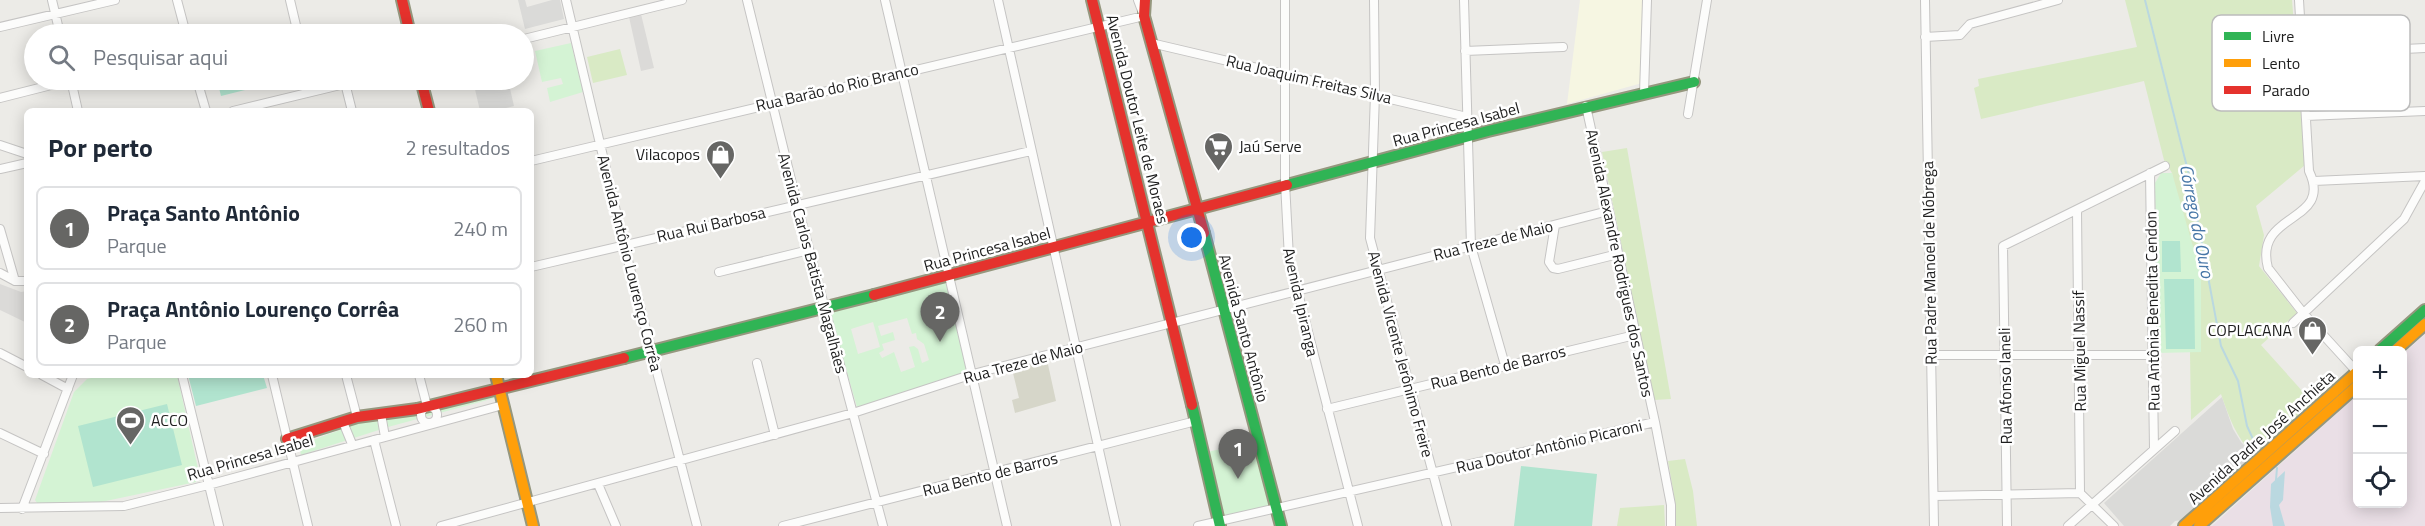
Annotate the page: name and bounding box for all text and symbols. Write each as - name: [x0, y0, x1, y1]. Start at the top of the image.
- street label: Avenida Doutor Leite de Moraes: [1100, 12, 1176, 226]
- legend: [2212, 15, 2410, 111]
- search box: [24, 24, 534, 90]
- text: Livre: [2262, 24, 2294, 48]
- text: Pesquisar aqui: [93, 40, 228, 74]
- icon: search: [45, 41, 78, 74]
- street label: Rua Joaquim Freitas Silva: [1224, 48, 1394, 110]
- text: Lento: [2262, 51, 2300, 75]
- street label: Rua Barão do Rio Branco: [753, 57, 921, 117]
- text: Parado: [2262, 78, 2310, 102]
- street label: Rua Princesa Isabel: [1390, 96, 1522, 152]
- street label: Avenida Alexandre Rodrigues dos Santos: [1580, 127, 1660, 399]
- text: Por perto: [48, 128, 153, 167]
- supermarket icon: Jaú Serve: [1202, 130, 1234, 172]
- text: 2 resultados: [406, 132, 510, 163]
- place label: Jaú Serve: [1239, 134, 1302, 158]
- shop icon: Vilacopos: [705, 138, 737, 180]
- place label: Vilacopos: [636, 142, 700, 166]
- street label: Avenida Carlos Batista Magalhães: [772, 150, 854, 376]
- street label: Avenida Antônio Lourenço Corrêa: [591, 152, 669, 374]
- street label: Rua Padre Manoel de Nóbrega: [1915, 161, 1943, 365]
- water label: Córrego do Ouro: [2173, 162, 2221, 281]
- text: Praça Santo Antônio: [107, 196, 300, 230]
- street label: Rua Rui Barbosa: [654, 200, 768, 248]
- street label: Rua Antônia Benedita Cendon: [2138, 211, 2166, 411]
- text: 1: [64, 213, 75, 244]
- text: 240 m: [453, 213, 508, 244]
- street label: Rua Treze de Maio: [1431, 214, 1555, 266]
- street label: Rua Princesa Isabel: [921, 221, 1053, 277]
- your location: [1177, 223, 1206, 252]
- text: Parque: [107, 230, 167, 261]
- street label: Avenida Ipiranga: [1277, 245, 1325, 359]
- street label: Avenida Vicente Jerônimo Freire: [1362, 248, 1440, 460]
- street label: Avenida Santo Antônio: [1213, 251, 1275, 405]
- street label: Rua Miguel Nassif: [2066, 289, 2092, 412]
- text: Praça Antônio Lourenço Corrêa: [107, 292, 399, 326]
- pin: 2: [920, 292, 960, 342]
- text: 2: [64, 309, 75, 340]
- text: 260 m: [453, 309, 508, 340]
- shop icon: COPLACANA: [2297, 314, 2329, 356]
- place label: COPLACANA: [2208, 318, 2292, 342]
- text: Parque: [107, 326, 167, 357]
- street label: Rua Afonso Ianeli: [1992, 327, 2018, 445]
- street label: Rua Treze de Maio: [961, 335, 1085, 389]
- street label: Rua Bento de Barros: [1428, 339, 1568, 395]
- map controls: [2353, 346, 2407, 508]
- button: +: [2353, 346, 2407, 400]
- street label: Avenida Padre José Anchieta: [2182, 364, 2340, 510]
- button: −: [2353, 400, 2407, 454]
- sports icon: ACCO: [114, 404, 146, 446]
- place label: ACCO: [151, 408, 188, 432]
- street label: Rua Doutor Antônio Picaroni: [1454, 413, 1644, 479]
- street label: Rua Princesa Isabel: [184, 427, 316, 487]
- pin: 1: [1218, 430, 1258, 479]
- street label: Rua Bento de Barros: [920, 446, 1060, 502]
- button: locate: [2353, 454, 2407, 508]

